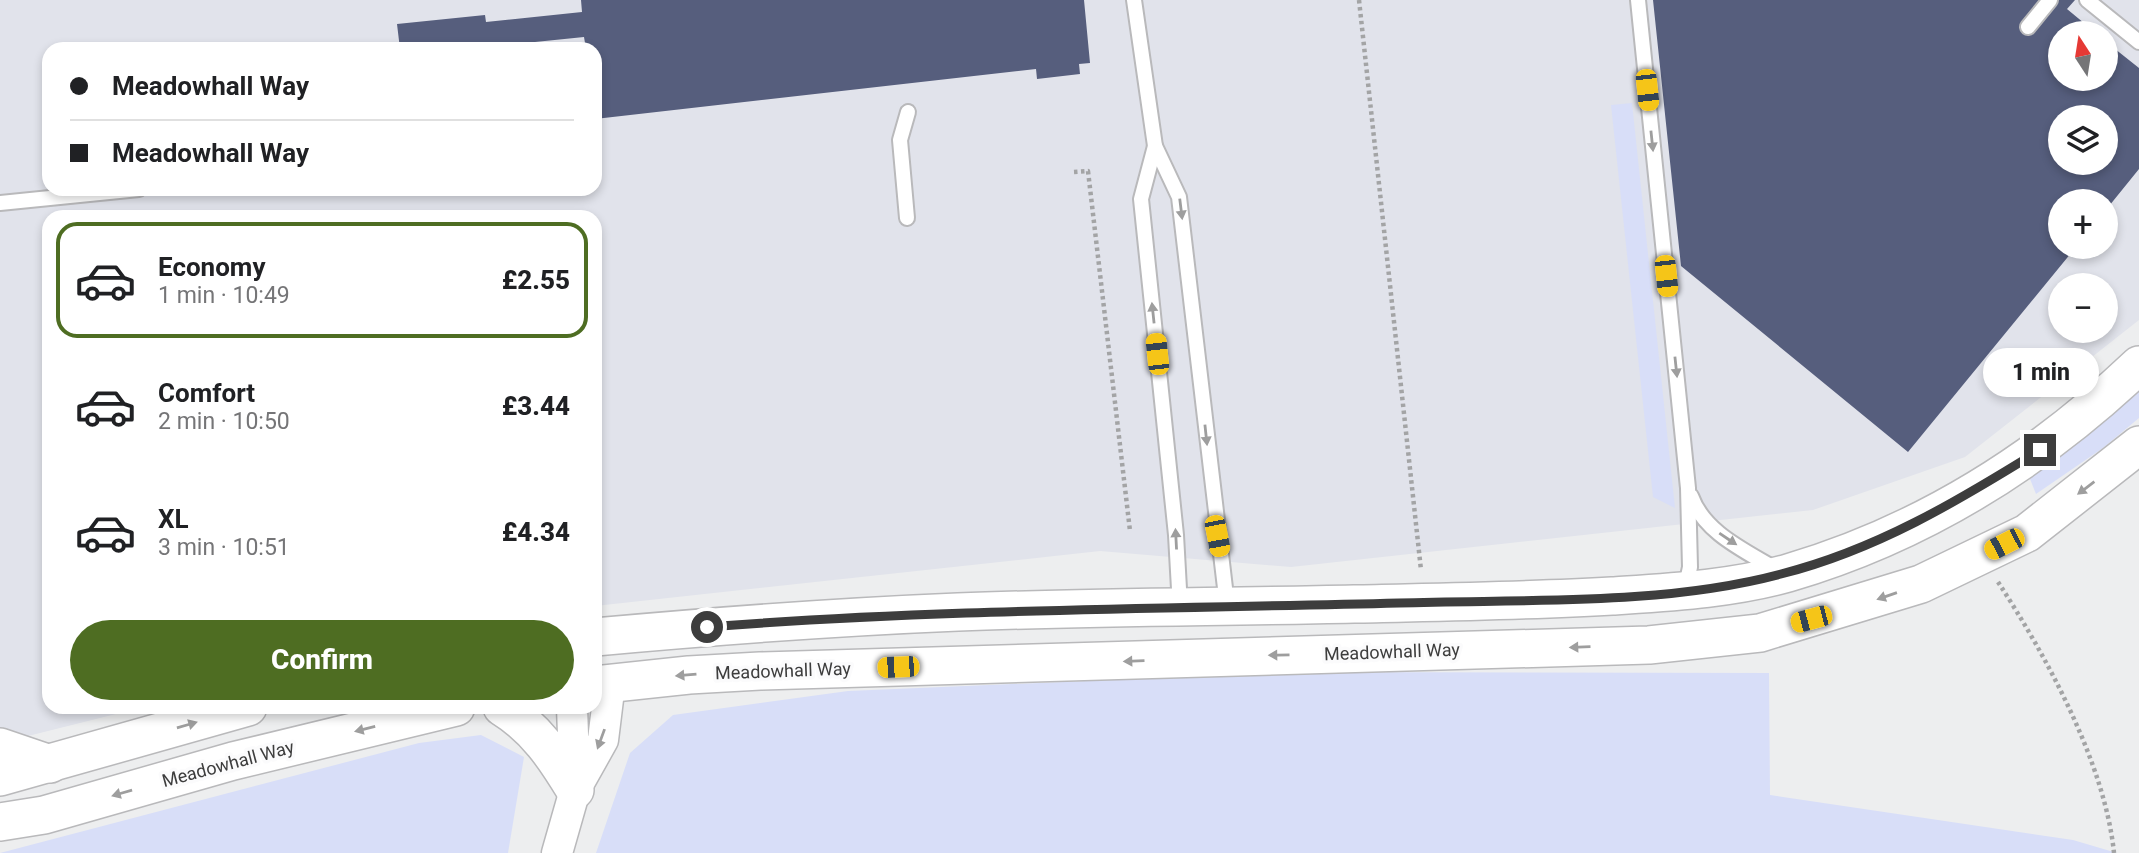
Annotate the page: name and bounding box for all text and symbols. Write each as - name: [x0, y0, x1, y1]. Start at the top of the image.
- north arrow: [2048, 21, 2118, 91]
- map controls: [2048, 21, 2118, 343]
- car: [1635, 68, 1660, 112]
- text: Meadowhall Way: [112, 71, 309, 101]
- button: layers: [2048, 105, 2118, 175]
- one-way arrow: [1647, 130, 1658, 152]
- text: Meadowhall Way: [112, 138, 309, 168]
- button: +: [2048, 189, 2118, 259]
- one-way arrow: [1175, 198, 1186, 220]
- icon: car: [74, 249, 137, 312]
- text: Economy: [158, 252, 265, 282]
- car: [1654, 254, 1679, 298]
- text: £2.55: [502, 265, 570, 295]
- button: −: [2048, 273, 2118, 343]
- text: 1 min · 10:49: [158, 282, 290, 309]
- one-way arrow: [1147, 302, 1158, 324]
- car: [1145, 332, 1170, 376]
- callout: 1 min: [1982, 349, 2098, 398]
- one-way arrow: [1670, 357, 1681, 379]
- text: 1 min: [2012, 359, 2070, 386]
- icon: car: [74, 375, 137, 438]
- text: Comfort: [158, 378, 255, 408]
- text: £3.44: [502, 391, 570, 421]
- text: 2 min · 10:50: [158, 408, 290, 435]
- one-way arrow: [1201, 424, 1212, 446]
- route end: [2024, 434, 2056, 466]
- one-way arrow: [2077, 481, 2095, 495]
- icon: car: [74, 501, 137, 564]
- text: XL: [158, 504, 189, 534]
- car: [1203, 513, 1232, 559]
- text: £4.34: [502, 517, 570, 547]
- car: [1981, 525, 2028, 563]
- one-way arrow: [1170, 528, 1181, 550]
- one-way arrow: [1719, 532, 1737, 546]
- text: 3 min · 10:51: [158, 534, 290, 561]
- one-way arrow: [1877, 591, 1898, 602]
- car: [1788, 603, 1835, 635]
- route start: [691, 611, 723, 643]
- button: Confirm: [70, 620, 574, 700]
- street label: Meadowhall Way: [1324, 639, 1461, 664]
- one-way arrow: [1569, 642, 1591, 653]
- one-way arrow: [1268, 650, 1290, 661]
- one-way arrow: [1122, 655, 1144, 666]
- car: [877, 656, 920, 678]
- street label: Meadowhall Way: [715, 658, 852, 683]
- one-way arrow: [675, 670, 697, 681]
- one-way arrow: [176, 719, 197, 729]
- one-way arrow: [354, 724, 376, 735]
- one-way arrow: [595, 729, 606, 750]
- street label: Meadowhall Way: [160, 736, 297, 791]
- one-way arrow: [111, 788, 132, 798]

